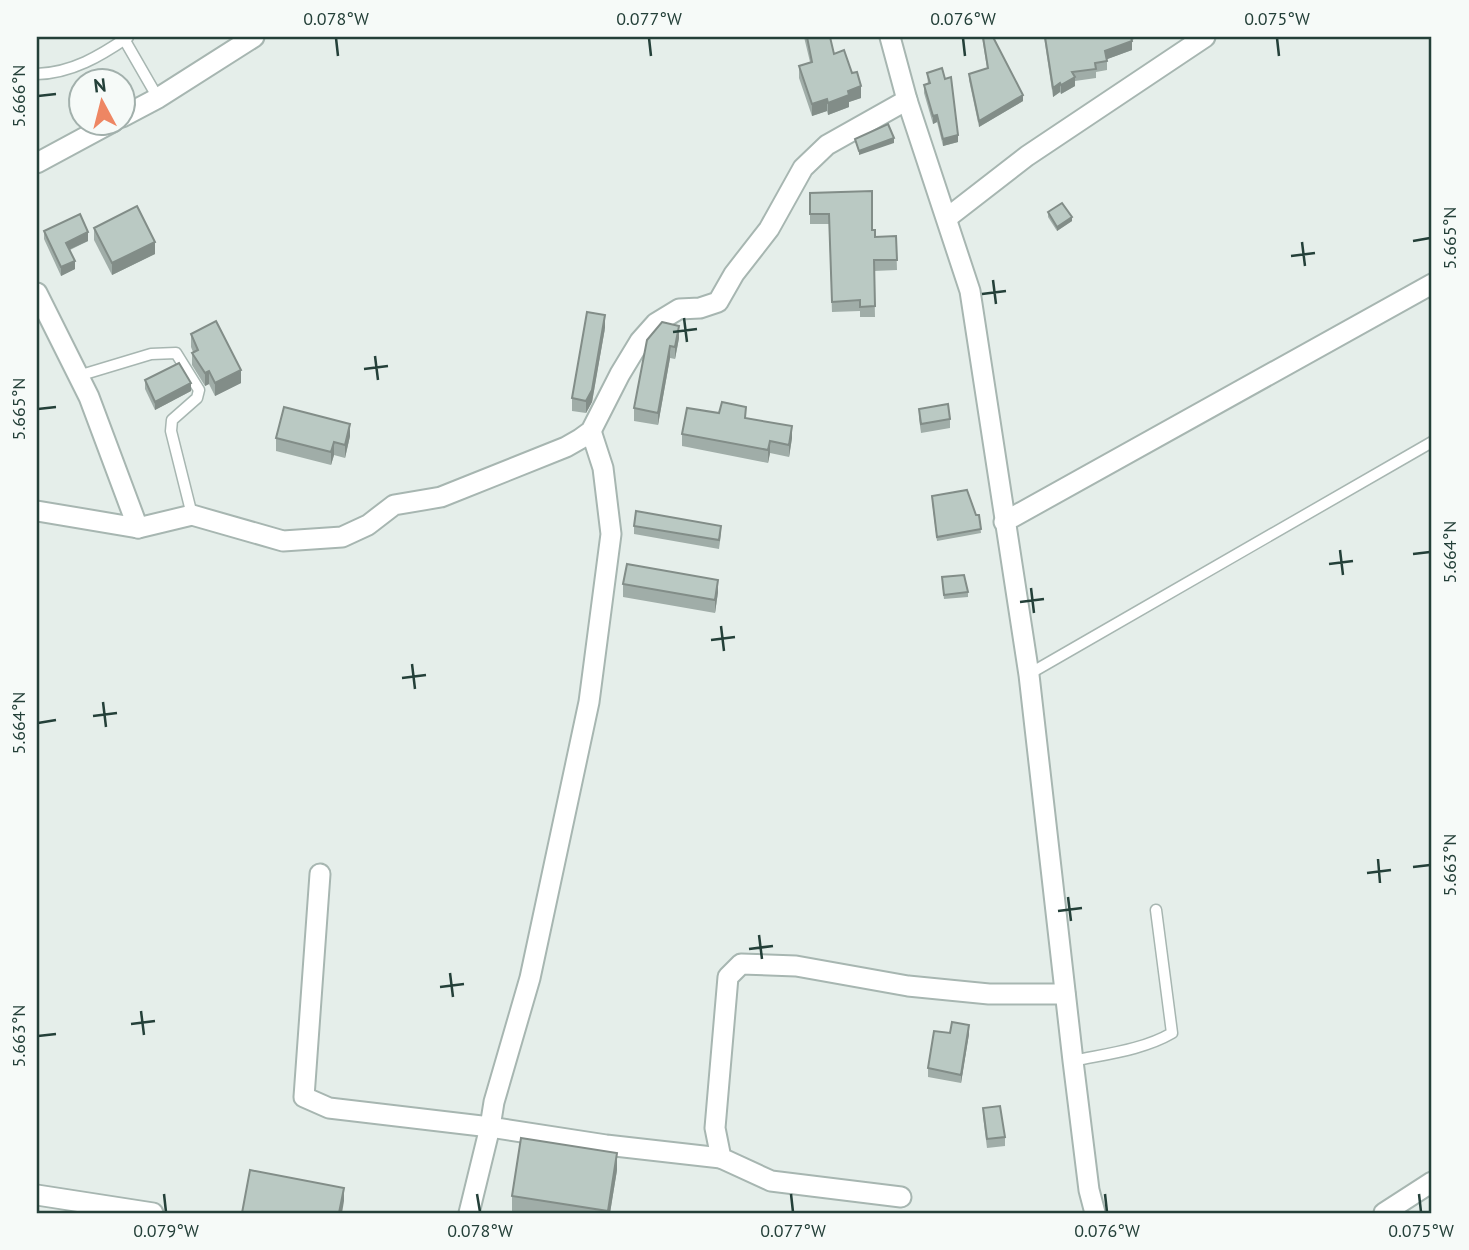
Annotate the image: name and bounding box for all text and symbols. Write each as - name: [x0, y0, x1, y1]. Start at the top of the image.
- text: 0.078°W: [303, 7, 369, 30]
- text: 0.077°W: [616, 7, 682, 30]
- text: 0.076°W: [930, 7, 996, 30]
- text: 0.075°W: [1244, 7, 1310, 30]
- text: 5.666°N: [7, 65, 30, 127]
- north arrow: [66, 66, 136, 136]
- text: N: [92, 72, 108, 98]
- text: 5.665°N: [1438, 207, 1461, 269]
- text: 5.665°N: [7, 378, 30, 440]
- text: 5.664°N: [1438, 521, 1461, 583]
- text: 5.664°N: [7, 692, 30, 754]
- text: 5.663°N: [1438, 834, 1461, 896]
- text: 5.663°N: [7, 1005, 30, 1067]
- text: 0.079°W: [133, 1219, 199, 1242]
- text: 0.078°W: [447, 1219, 513, 1242]
- text: 0.077°W: [760, 1219, 826, 1242]
- text: 0.076°W: [1074, 1219, 1140, 1242]
- text: 0.075°W: [1388, 1219, 1454, 1242]

